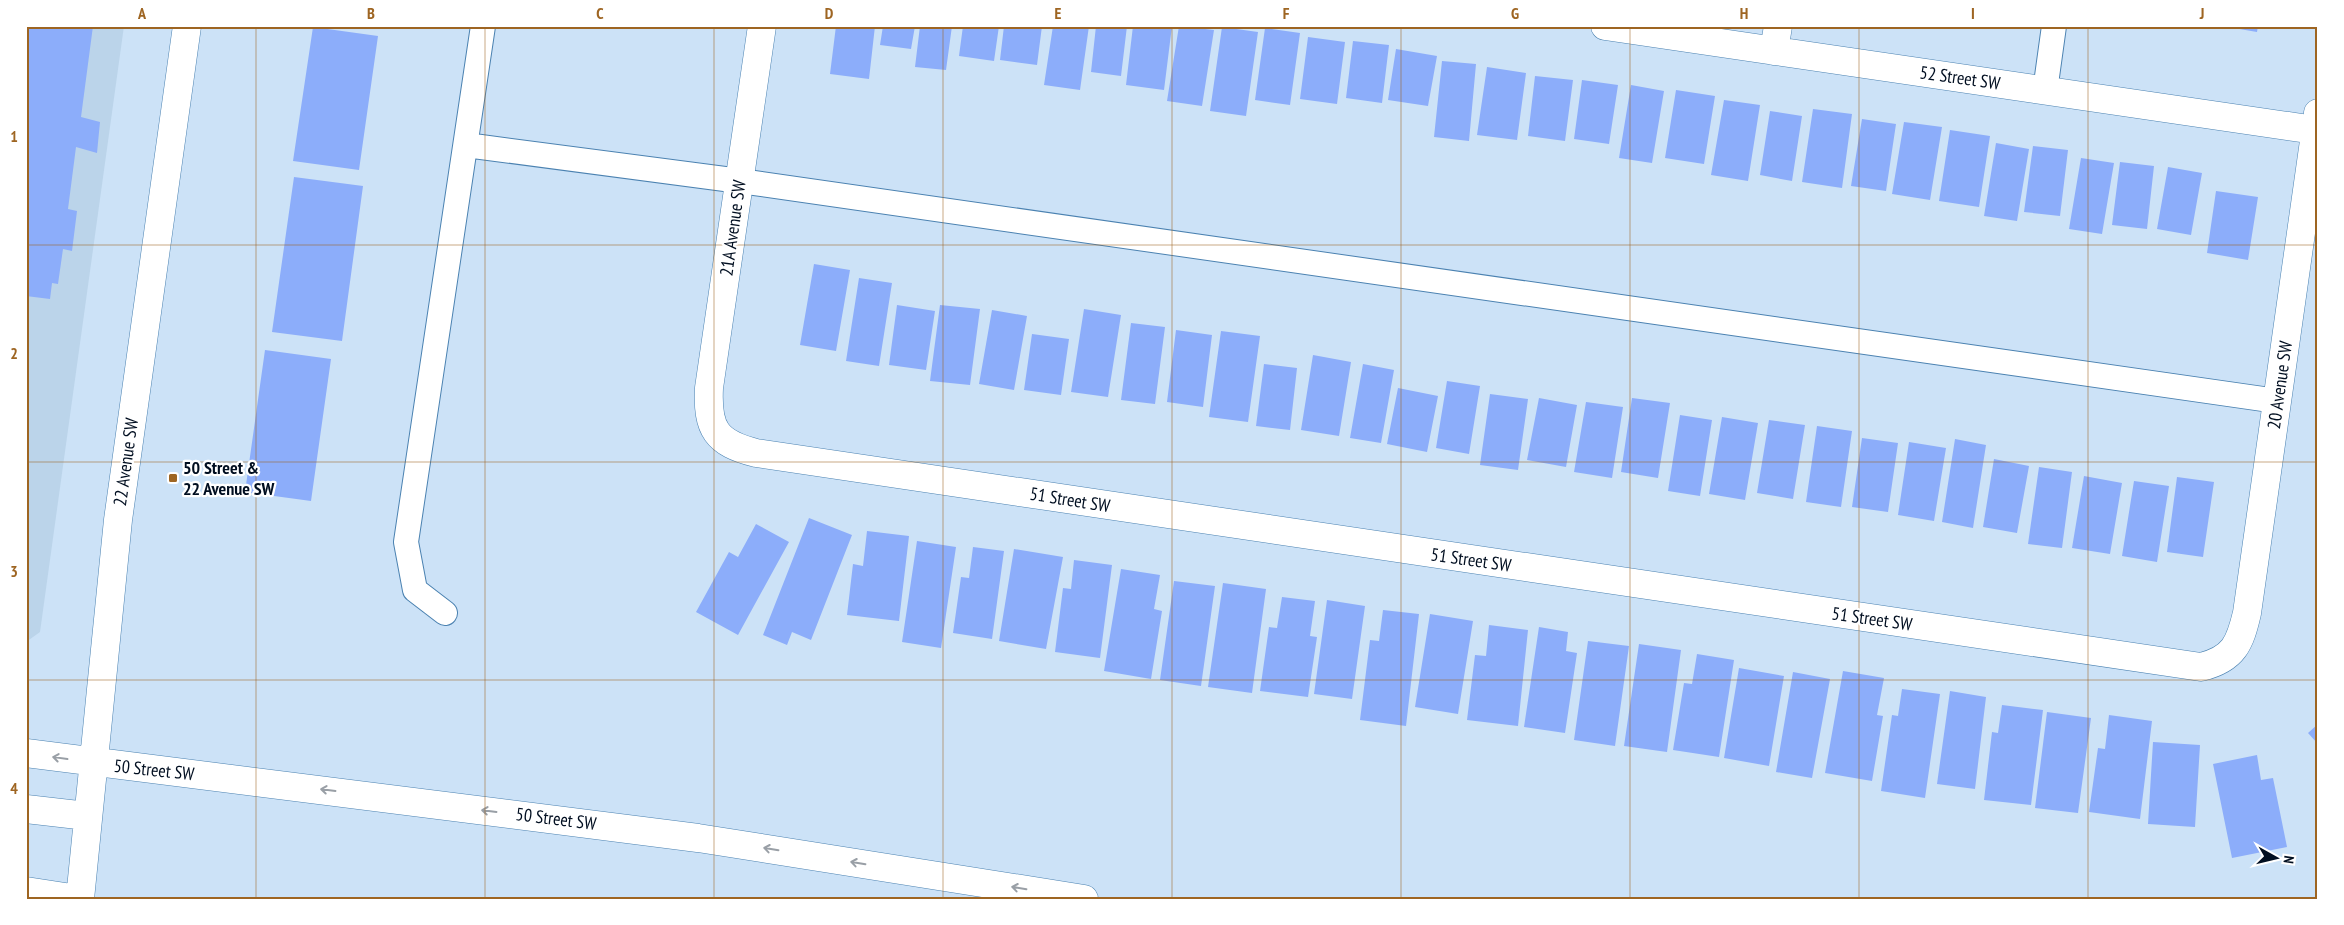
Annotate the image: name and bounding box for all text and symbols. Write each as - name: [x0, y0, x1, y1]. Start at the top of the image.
- text: A: [137, 3, 147, 23]
- text: B: [367, 3, 375, 23]
- text: C: [596, 3, 604, 23]
- text: D: [825, 3, 834, 23]
- text: E: [1055, 3, 1062, 23]
- text: F: [1283, 3, 1290, 23]
- text: G: [1511, 3, 1519, 23]
- text: H: [1740, 3, 1748, 23]
- text: I: [1971, 3, 1975, 23]
- text: J: [2199, 3, 2204, 23]
- street label: 52 Street SW: [1918, 60, 2002, 95]
- text: 1: [10, 126, 18, 146]
- street label: 21A Avenue SW: [714, 179, 751, 277]
- street label: 20 Avenue SW: [2262, 339, 2297, 430]
- text: 2: [10, 343, 18, 363]
- street label: 22 Avenue SW: [108, 416, 143, 507]
- place label: 50 Street & 22 Avenue SW: [183, 456, 275, 500]
- marker: 50 Street & 22 Avenue SW: [167, 472, 179, 484]
- street label: 51 Street SW: [1028, 482, 1112, 517]
- street label: 51 Street SW: [1429, 542, 1513, 577]
- text: 3: [10, 561, 18, 581]
- street label: 51 Street SW: [1830, 601, 1914, 636]
- one-way arrow: [53, 753, 69, 763]
- street label: 50 Street SW: [113, 754, 195, 785]
- text: 4: [10, 778, 18, 798]
- one-way arrow: [320, 785, 336, 795]
- street label: 50 Street SW: [515, 802, 598, 835]
- one-way arrow: [481, 806, 497, 816]
- north arrow: [2252, 832, 2302, 882]
- one-way arrow: [764, 844, 780, 854]
- text: N: [2279, 855, 2298, 865]
- one-way arrow: [851, 858, 867, 868]
- one-way arrow: [1011, 883, 1027, 893]

